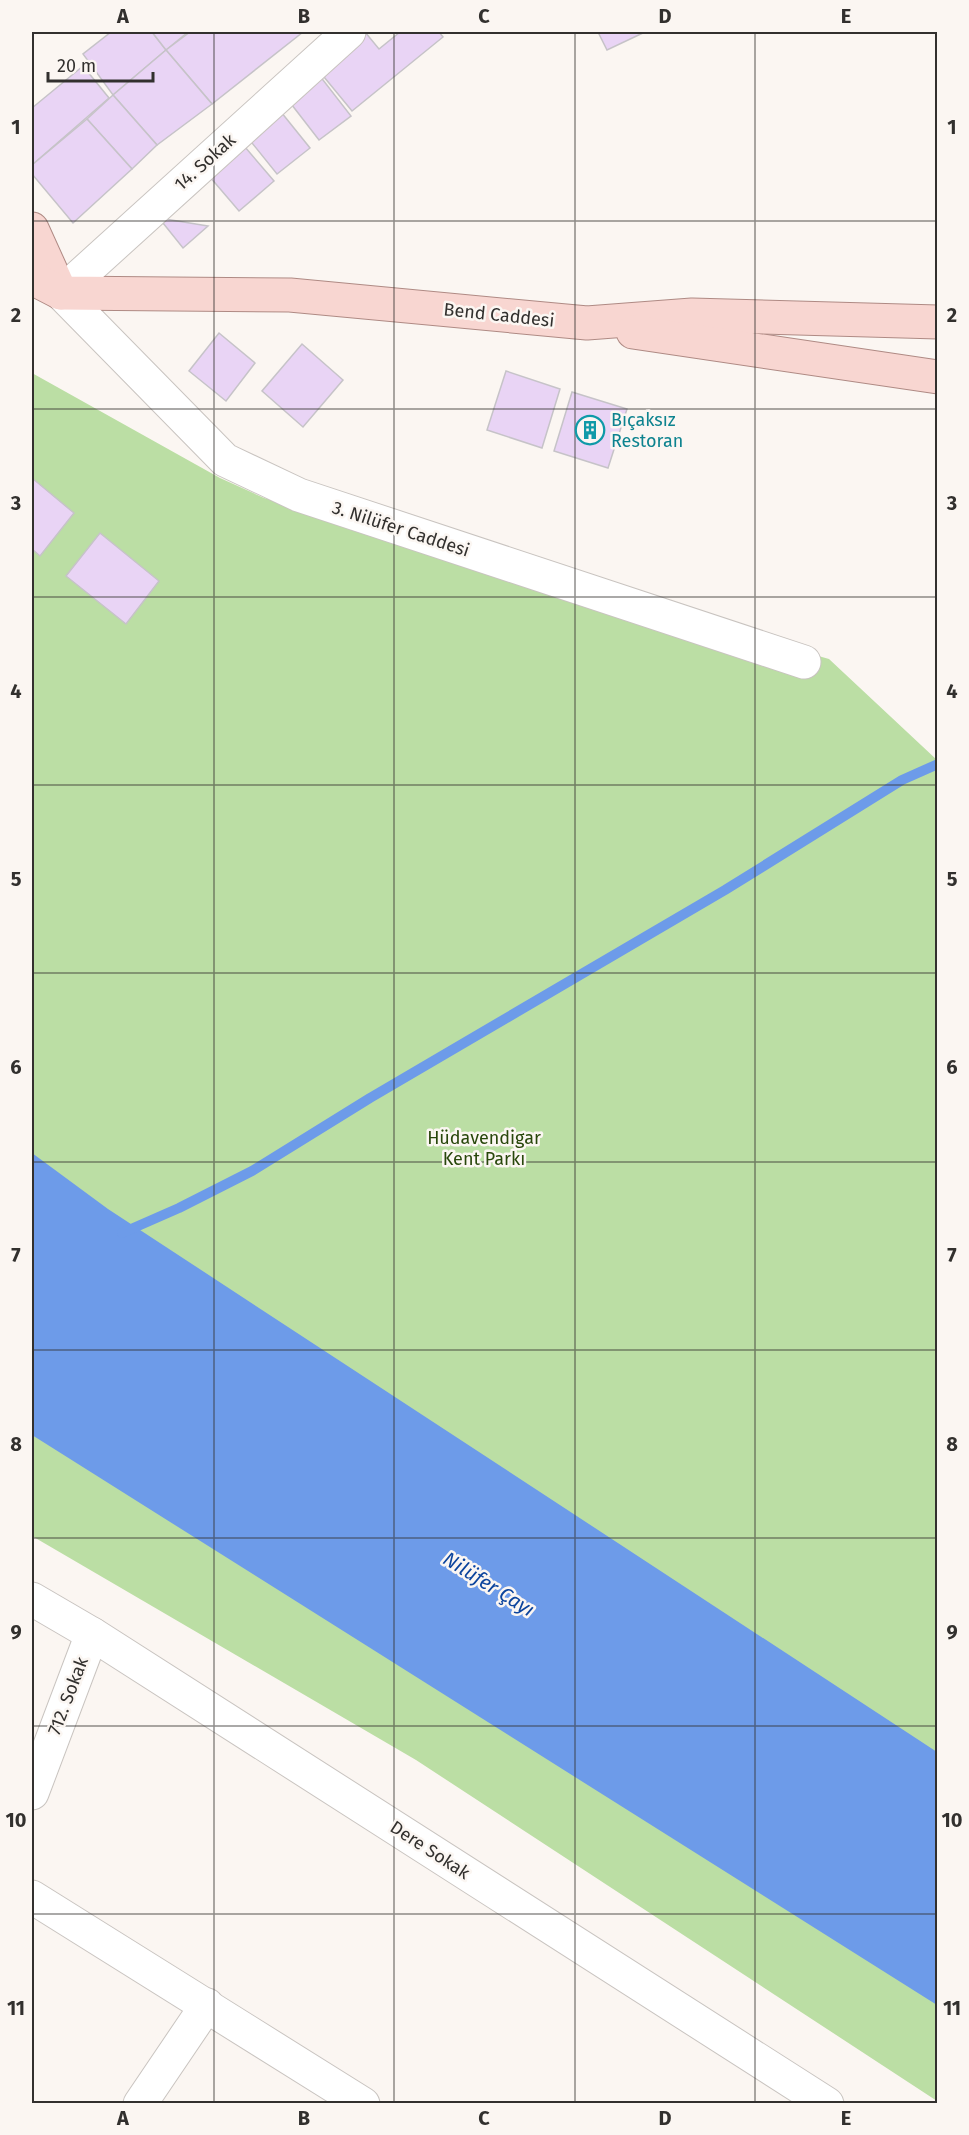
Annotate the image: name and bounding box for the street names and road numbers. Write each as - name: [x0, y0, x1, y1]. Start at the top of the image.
- street label: 14. Sokak: [170, 128, 241, 195]
- street label: Bend Caddesi: [442, 298, 556, 332]
- street label: 3. Nilüfer Caddesi: [330, 496, 472, 562]
- street label: 712. Sokak: [43, 1653, 93, 1738]
- street label: Dere Sokak: [386, 1816, 475, 1884]

